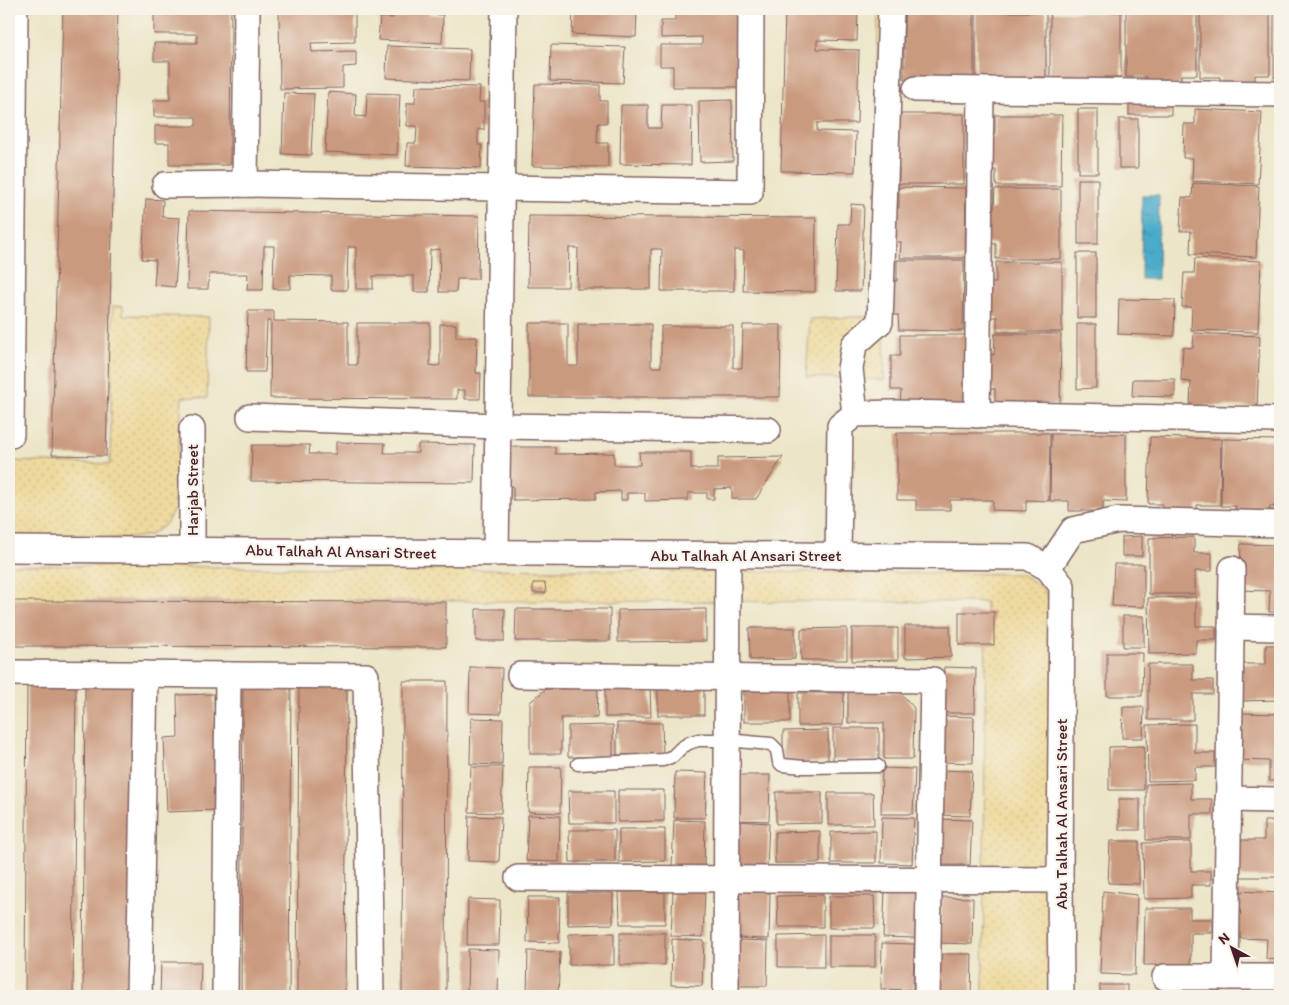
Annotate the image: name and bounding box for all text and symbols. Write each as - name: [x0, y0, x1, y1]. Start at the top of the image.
- street label: Harjab Street: [183, 444, 202, 536]
- street label: Abu Talhah Al Ansari Street: [245, 540, 437, 563]
- street label: Abu Talhah Al Ansari Street: [651, 546, 841, 565]
- street label: Abu Talhah Al Ansari Street: [1052, 719, 1071, 909]
- north arrow: [1206, 922, 1256, 972]
- text: N: [1215, 929, 1233, 948]

